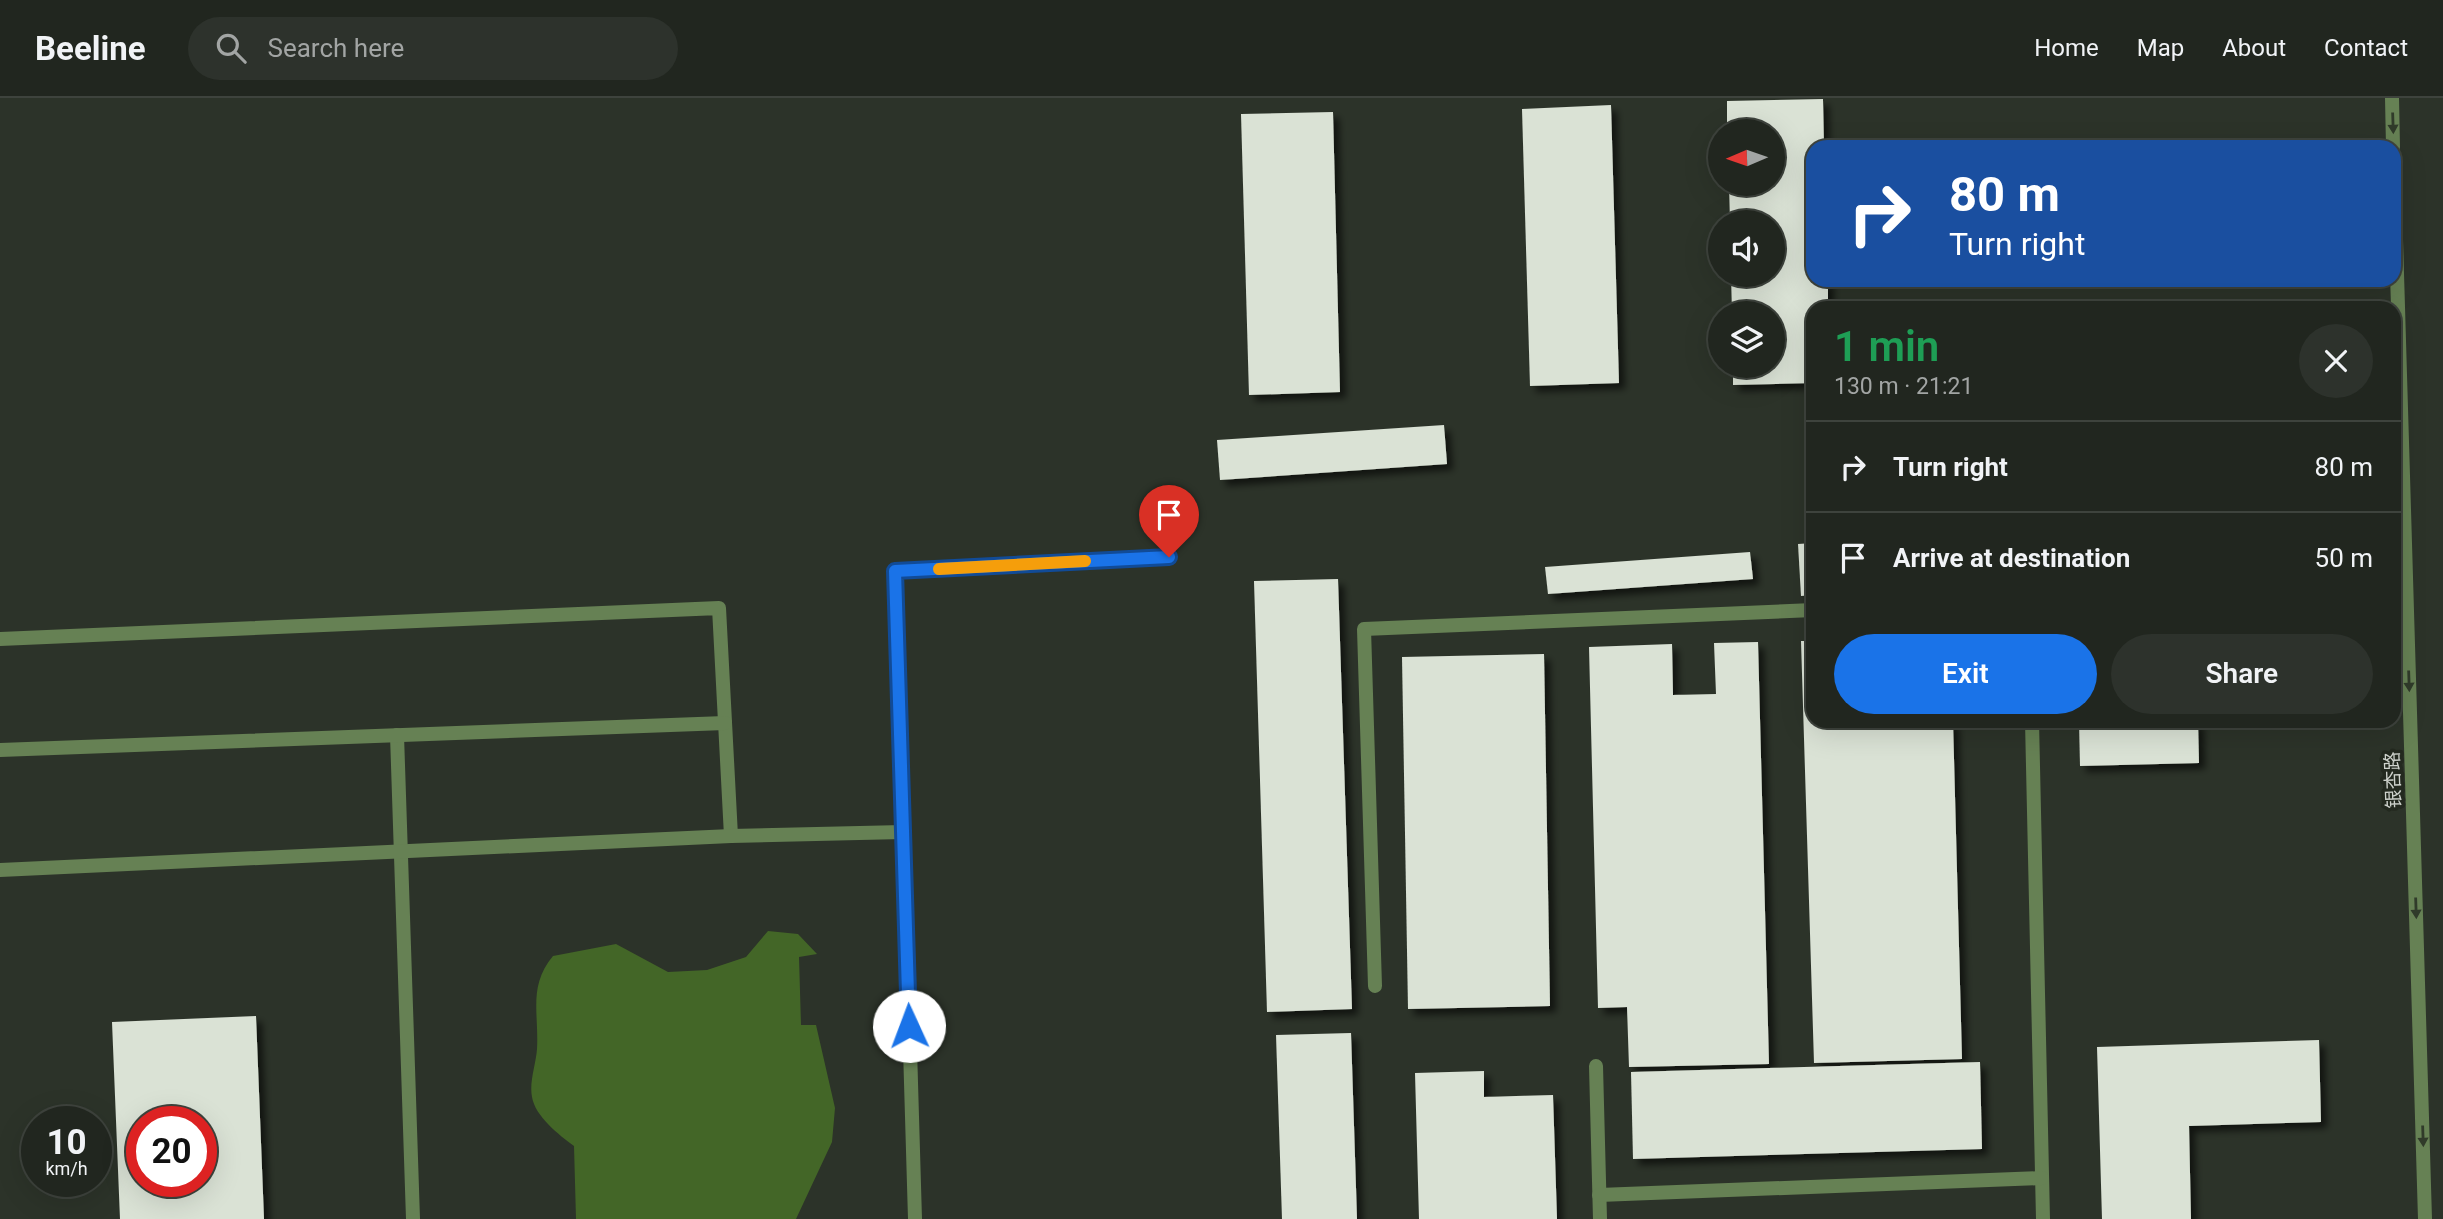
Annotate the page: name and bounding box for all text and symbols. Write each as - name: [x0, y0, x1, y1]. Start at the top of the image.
- search box: [188, 17, 678, 80]
- text: Beeline: [35, 29, 146, 68]
- icon: search: [212, 29, 250, 67]
- text: Search here: [268, 33, 404, 63]
- text: Home: [2034, 34, 2099, 62]
- text: Map: [2137, 34, 2184, 62]
- text: About: [2222, 34, 2286, 62]
- text: Contact: [2324, 34, 2408, 62]
- one-way arrow: [2387, 112, 2398, 134]
- north arrow: [1708, 119, 1785, 196]
- map controls: [1708, 119, 1785, 378]
- text: 80 m: [1949, 166, 2060, 223]
- icon: right: [1834, 168, 1925, 259]
- button: sound: [1708, 210, 1785, 287]
- text: Turn right: [1949, 225, 2085, 263]
- button: layers: [1708, 301, 1785, 378]
- text: 1 min: [1834, 322, 1939, 371]
- button: close: [2299, 324, 2373, 398]
- text: 130 m · 21:21: [1834, 373, 1973, 400]
- icon: right: [1834, 448, 1872, 486]
- text: Turn right: [1893, 452, 2008, 482]
- text: 80 m: [2315, 452, 2373, 482]
- pin: [1139, 485, 1199, 557]
- icon: arrive: [1150, 496, 1188, 534]
- icon: arrive: [1834, 539, 1872, 577]
- text: Arrive at destination: [1893, 543, 2130, 573]
- text: 50 m: [2315, 543, 2373, 573]
- button: Exit: [1834, 634, 2097, 714]
- button: Share: [2111, 634, 2373, 714]
- one-way arrow: [2403, 670, 2415, 692]
- street label: 银杏路: [2381, 751, 2405, 809]
- one-way arrow: [2410, 898, 2421, 920]
- position arrow: [872, 989, 946, 1063]
- speed limit sign: 20: [126, 1106, 217, 1197]
- text: 10: [46, 1122, 87, 1163]
- one-way arrow: [2417, 1125, 2428, 1147]
- text: km/h: [45, 1158, 88, 1179]

